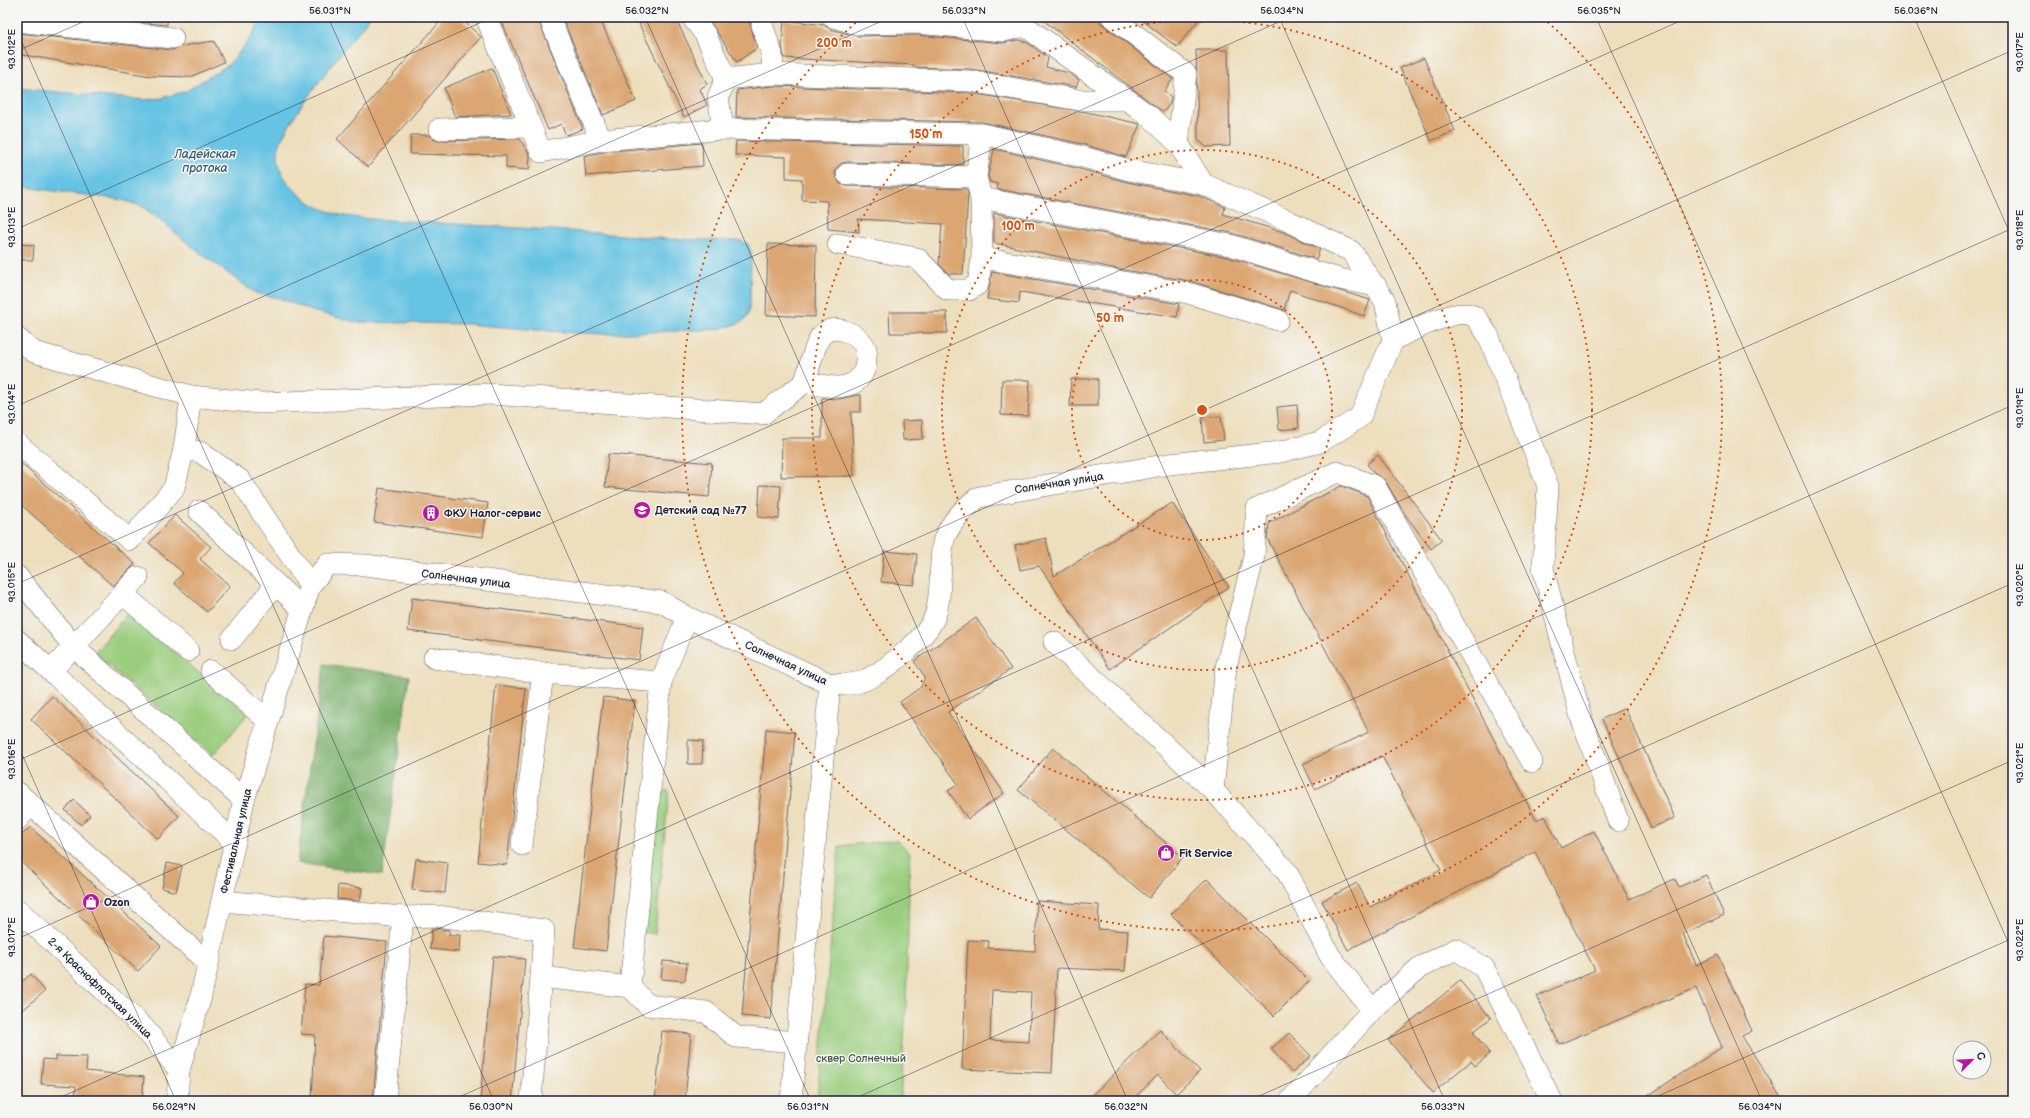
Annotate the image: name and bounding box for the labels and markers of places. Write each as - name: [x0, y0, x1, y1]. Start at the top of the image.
- centre of rings: [1195, 403, 1209, 417]
- school or university icon: Детский сад №77: [632, 500, 652, 520]
- building icon: ФКУ Налог-сервис: [421, 503, 441, 523]
- place label: Детский сад №77: [655, 504, 747, 517]
- place label: ФКУ Налог-сервис: [444, 507, 542, 520]
- shop icon: Fit Service: [1156, 843, 1176, 863]
- place label: Fit Service: [1179, 847, 1232, 860]
- shop icon: Ozon: [81, 892, 101, 912]
- place label: Ozon: [104, 896, 130, 909]

